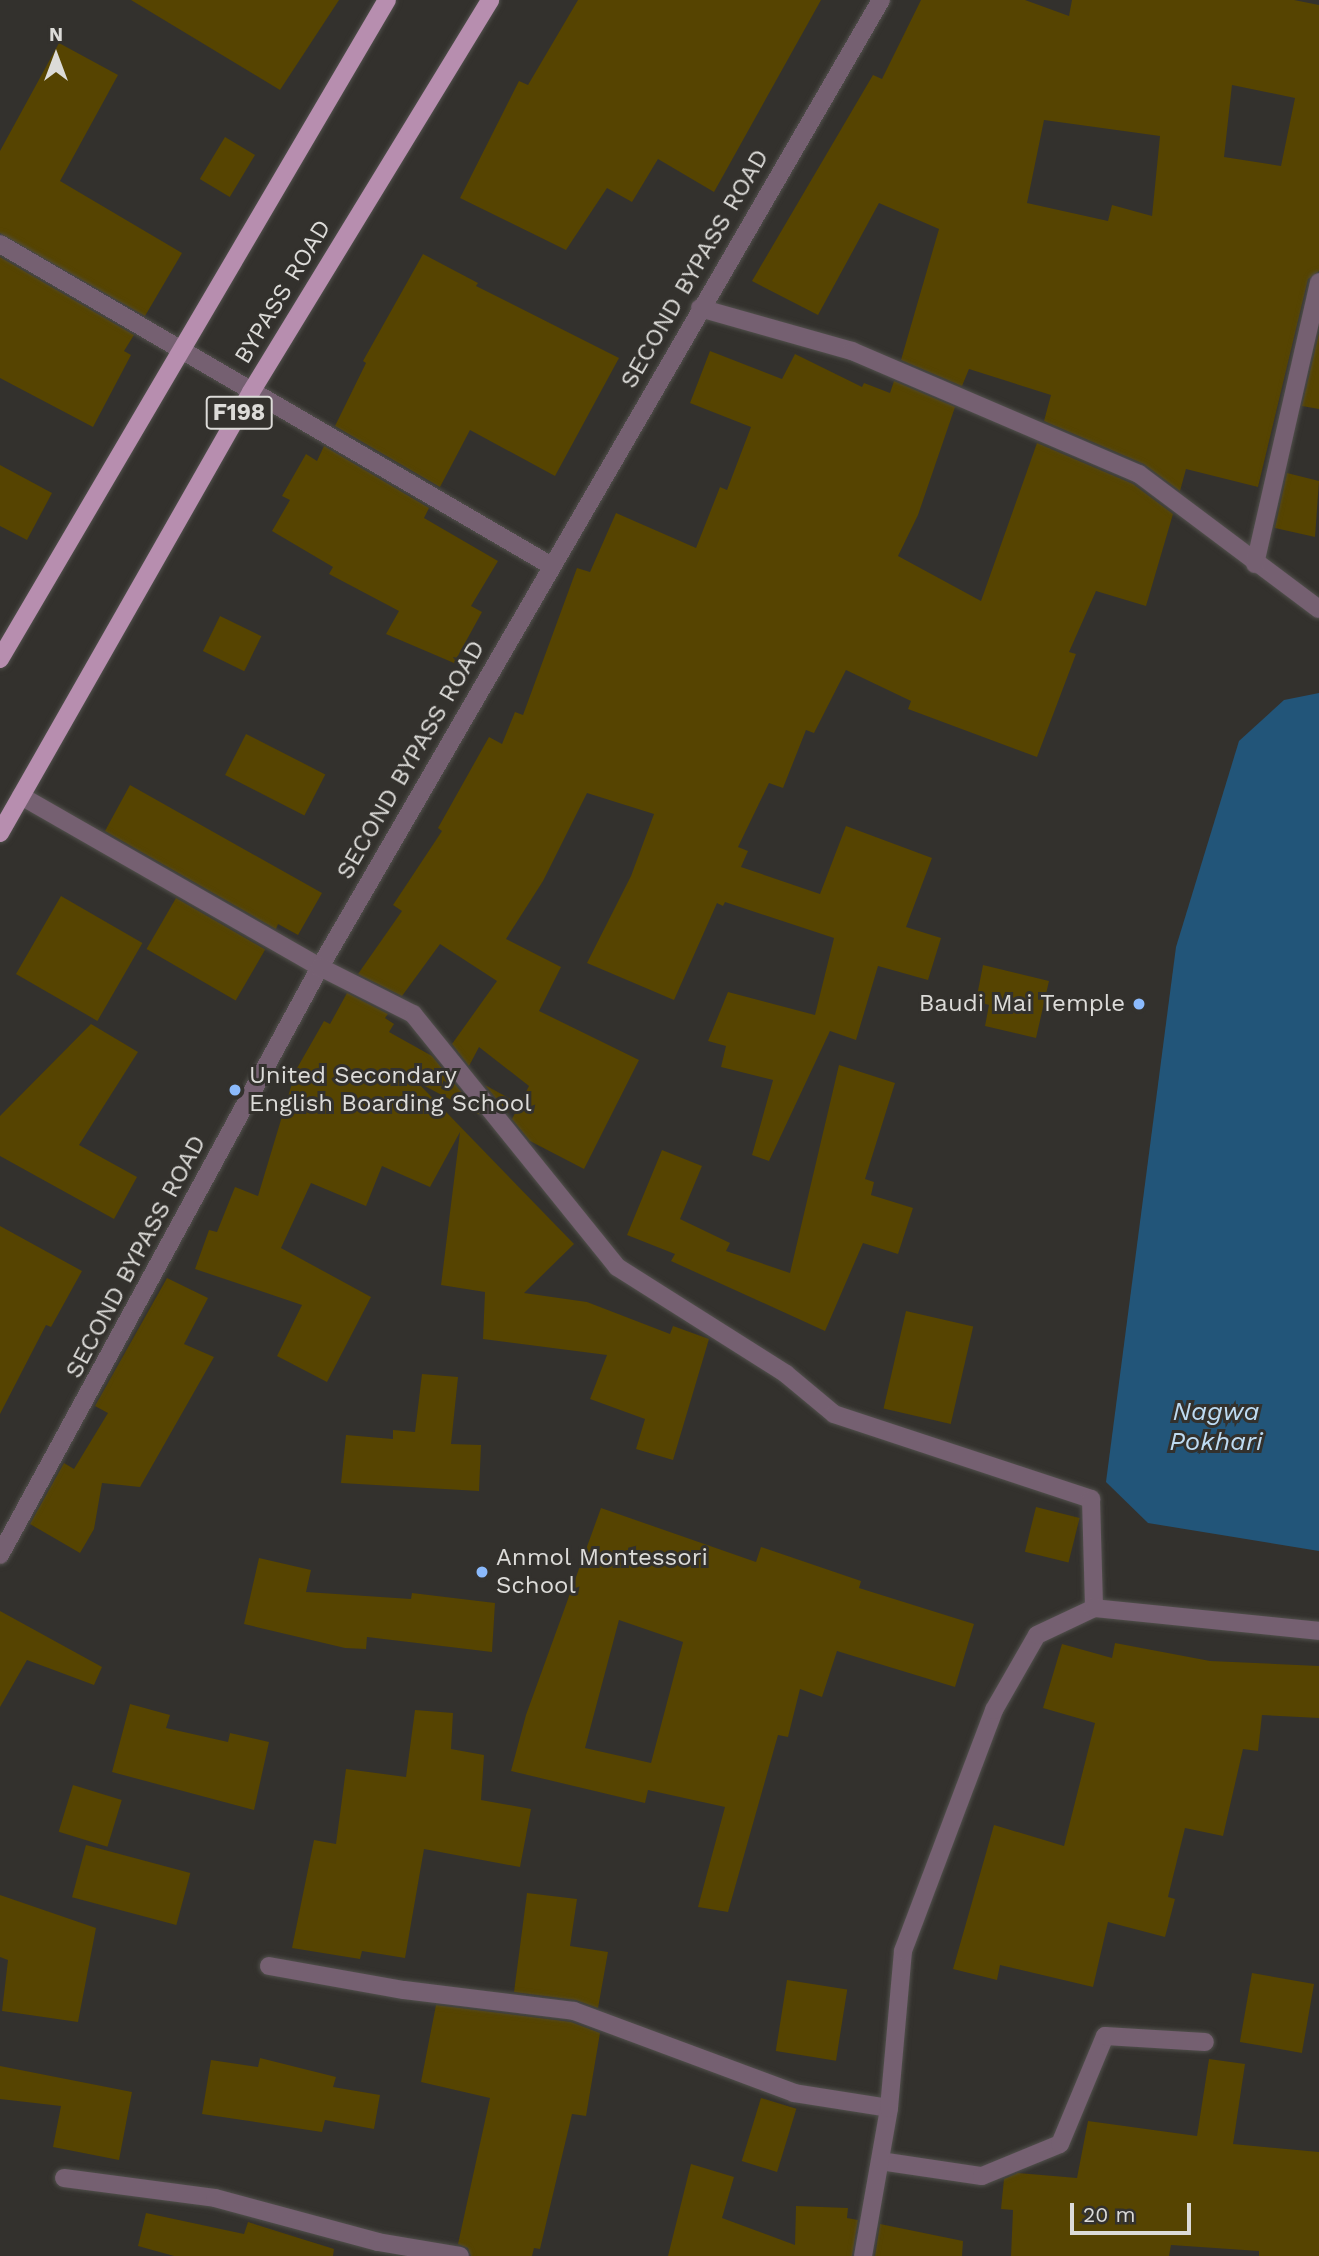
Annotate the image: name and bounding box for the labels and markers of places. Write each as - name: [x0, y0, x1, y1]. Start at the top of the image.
- place label: Baudi Mai Temple: [918, 990, 1125, 1018]
- marker: Baudi Mai Temple: [1131, 996, 1147, 1012]
- place label: United Secondary English Boarding School: [249, 1062, 531, 1118]
- marker: United Secondary English Boarding School: [227, 1082, 243, 1098]
- place label: Anmol Montessori School: [496, 1544, 709, 1600]
- marker: Anmol Montessori School: [474, 1564, 490, 1580]

